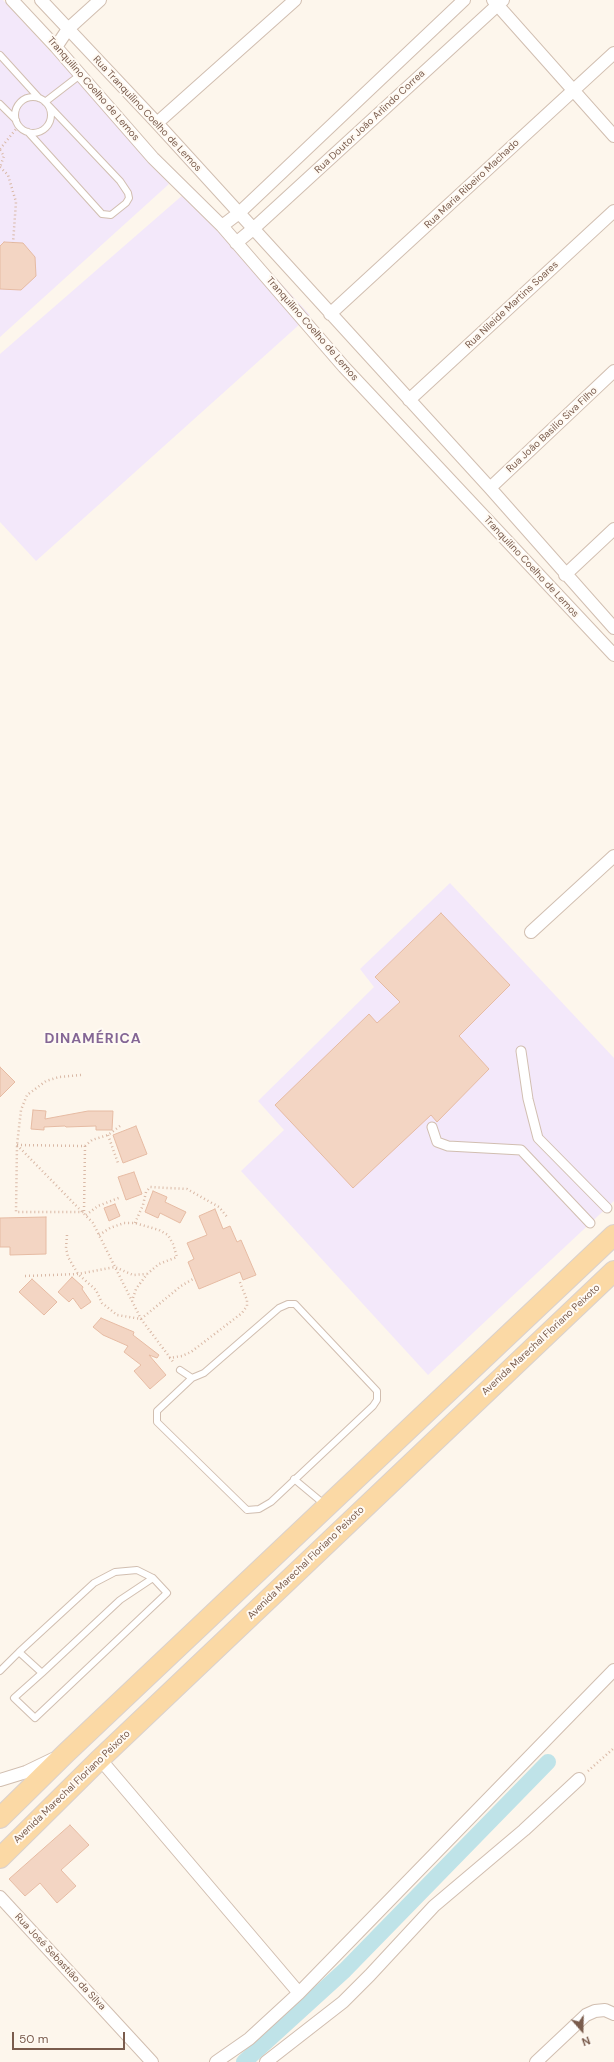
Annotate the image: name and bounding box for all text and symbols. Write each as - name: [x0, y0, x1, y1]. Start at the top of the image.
- street label: Tranquilino Coelho de Lemos: [45, 35, 141, 143]
- street label: Rua Tranquilino Coelho de Lemos: [90, 54, 204, 174]
- street label: Rua Doutor João Arlindo Correa: [312, 68, 428, 176]
- street label: Rua Maria Ribeiro Machado: [422, 137, 522, 231]
- street label: Rua Nileide Martins Soares: [463, 259, 561, 351]
- street label: Tranquilino Coelho de Lemos: [264, 275, 360, 383]
- street label: Rua João Basilio Siva Filho: [504, 385, 600, 475]
- street label: Tranquilino Coelho de Lemos: [481, 514, 581, 620]
- district label: DINAMÉRICA: [44, 1031, 142, 1047]
- street label: Avenida Marechal Floriano Peixoto: [479, 1282, 603, 1398]
- street label: Avenida Marechal Floriano Peixoto: [245, 1504, 367, 1622]
- street label: Avenida Marechal Floriano Peixoto: [11, 1728, 133, 1846]
- street label: Rua José Sebastião da Silva: [12, 1911, 108, 2013]
- north arrow: [562, 2010, 602, 2050]
- scale bar: [14, 2024, 127, 2050]
- text: 50 m: [19, 2031, 48, 2047]
- text: N: [580, 2033, 592, 2049]

